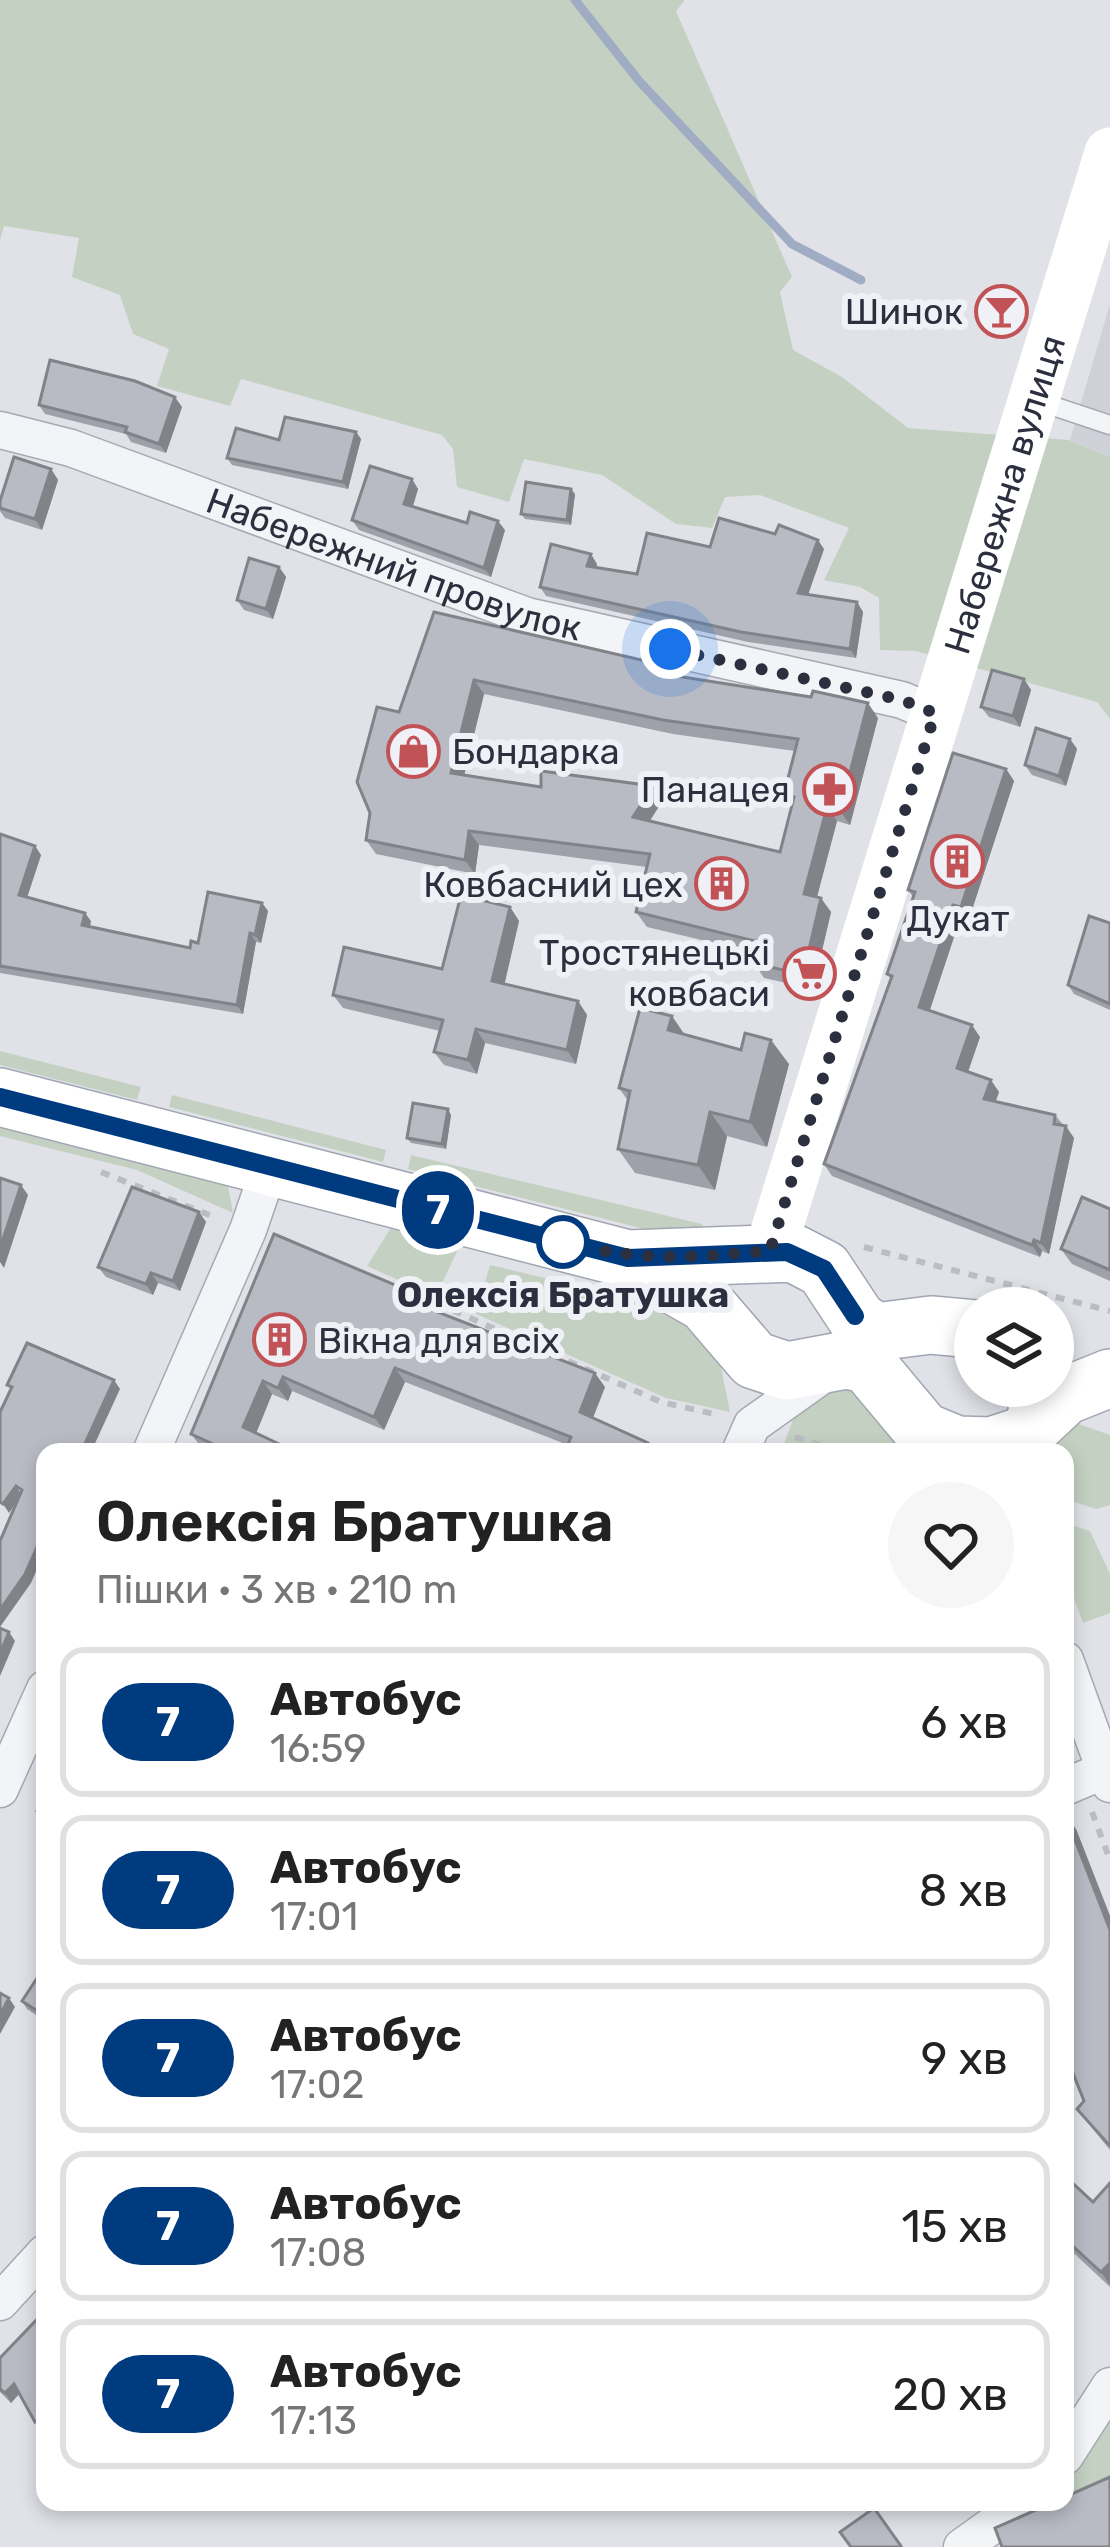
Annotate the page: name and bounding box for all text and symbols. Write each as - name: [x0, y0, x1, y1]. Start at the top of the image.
- bar icon: Шинок: [974, 283, 1030, 339]
- place label: Шинок: [845, 290, 963, 333]
- street label: Набережна вулиця: [935, 330, 1074, 659]
- street label: Набережний провулок: [201, 479, 585, 650]
- your location: [640, 619, 700, 679]
- shop icon: Бондарка: [385, 723, 441, 779]
- place label: Бондарка: [452, 730, 620, 773]
- pharmacy icon: Панацея: [801, 761, 857, 817]
- place label: Панацея: [641, 768, 790, 811]
- building icon: Дукат: [930, 834, 986, 890]
- building icon: Ковбасний цех: [694, 856, 750, 912]
- place label: Ковбасний цех: [423, 863, 683, 906]
- place label: Дукат: [907, 897, 1009, 940]
- place label: Тростянецькі ковбаси: [539, 931, 770, 1015]
- supermarket icon: Тростянецькі ковбаси: [781, 945, 837, 1001]
- line badge: 7: [399, 1171, 477, 1249]
- text: 7: [426, 1185, 450, 1235]
- marker: Олексія Братушка: [538, 1217, 588, 1267]
- place label: Олексія Братушка: [397, 1273, 729, 1316]
- map controls: [954, 1287, 1074, 1407]
- button: layers: [954, 1287, 1074, 1407]
- building icon: Вікна для всіх: [251, 1312, 307, 1368]
- place label: Вікна для всіх: [318, 1319, 560, 1362]
- button: heart: [888, 1482, 1014, 1608]
- text: Олексія Братушка: [96, 1488, 614, 1555]
- text: Пішки · 3 хв · 210 m: [96, 1567, 457, 1613]
- text: Автобус: [270, 1673, 462, 1726]
- text: 6 хв: [920, 1696, 1008, 1749]
- text: 7: [156, 1697, 180, 1747]
- text: 16:59: [270, 1726, 367, 1772]
- text: Автобус: [270, 1841, 462, 1894]
- text: 8 хв: [919, 1864, 1008, 1917]
- text: 7: [156, 1865, 180, 1915]
- text: 17:01: [270, 1894, 358, 1940]
- text: Автобус: [270, 2009, 462, 2062]
- text: 9 хв: [921, 2032, 1008, 2085]
- text: 7: [156, 2033, 180, 2083]
- text: 17:02: [270, 2062, 364, 2108]
- text: Автобус: [270, 2177, 462, 2230]
- text: 15 хв: [901, 2200, 1008, 2253]
- text: 7: [156, 2201, 180, 2251]
- text: 17:08: [270, 2230, 366, 2276]
- text: Автобус: [270, 2345, 462, 2398]
- text: 20 хв: [892, 2368, 1008, 2421]
- text: 7: [156, 2369, 180, 2419]
- text: 17:13: [270, 2398, 357, 2444]

